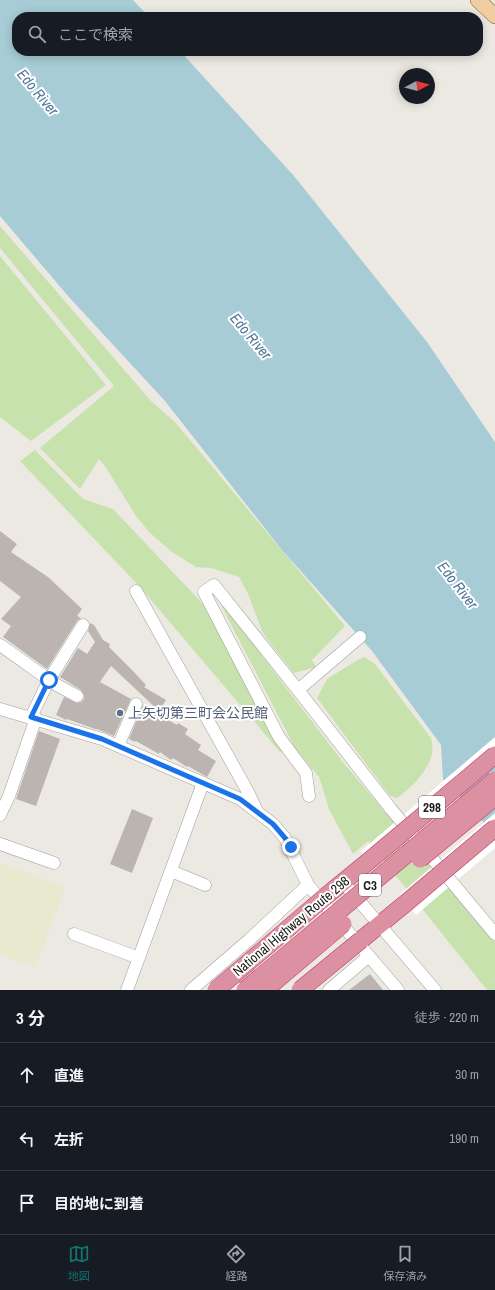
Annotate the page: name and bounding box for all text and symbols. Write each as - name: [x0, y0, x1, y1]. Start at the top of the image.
- search box: [12, 12, 483, 56]
- icon: search: [26, 23, 48, 45]
- text: ここで検索: [58, 24, 133, 45]
- water label: Edo River: [12, 64, 64, 120]
- north arrow: [399, 68, 435, 104]
- water label: Edo River: [225, 308, 277, 364]
- water label: Edo River: [433, 557, 484, 614]
- route start: [40, 671, 58, 689]
- place label: 上矢切第三町会公民館: [128, 704, 268, 722]
- marker: 上矢切第三町会公民館: [115, 708, 125, 718]
- road number: 298: [419, 796, 445, 818]
- route end: [282, 838, 300, 856]
- street label: National Highway Route 298: [229, 872, 353, 980]
- road number: C3: [359, 874, 381, 896]
- text: 3 分: [16, 1006, 45, 1029]
- text: 徒歩 · 220 m: [414, 1009, 479, 1026]
- icon: ahead: [16, 1064, 38, 1086]
- text: 直進: [54, 1065, 84, 1086]
- text: 30 m: [455, 1066, 479, 1083]
- icon: left: [16, 1128, 38, 1150]
- text: 左折: [54, 1129, 84, 1150]
- text: 190 m: [449, 1130, 479, 1147]
- icon: arrive: [16, 1192, 38, 1214]
- text: 目的地に到着: [54, 1193, 144, 1214]
- tab: 地図: [68, 1243, 90, 1283]
- tab: 経路: [225, 1243, 247, 1283]
- tab: 保存済み: [383, 1243, 427, 1283]

